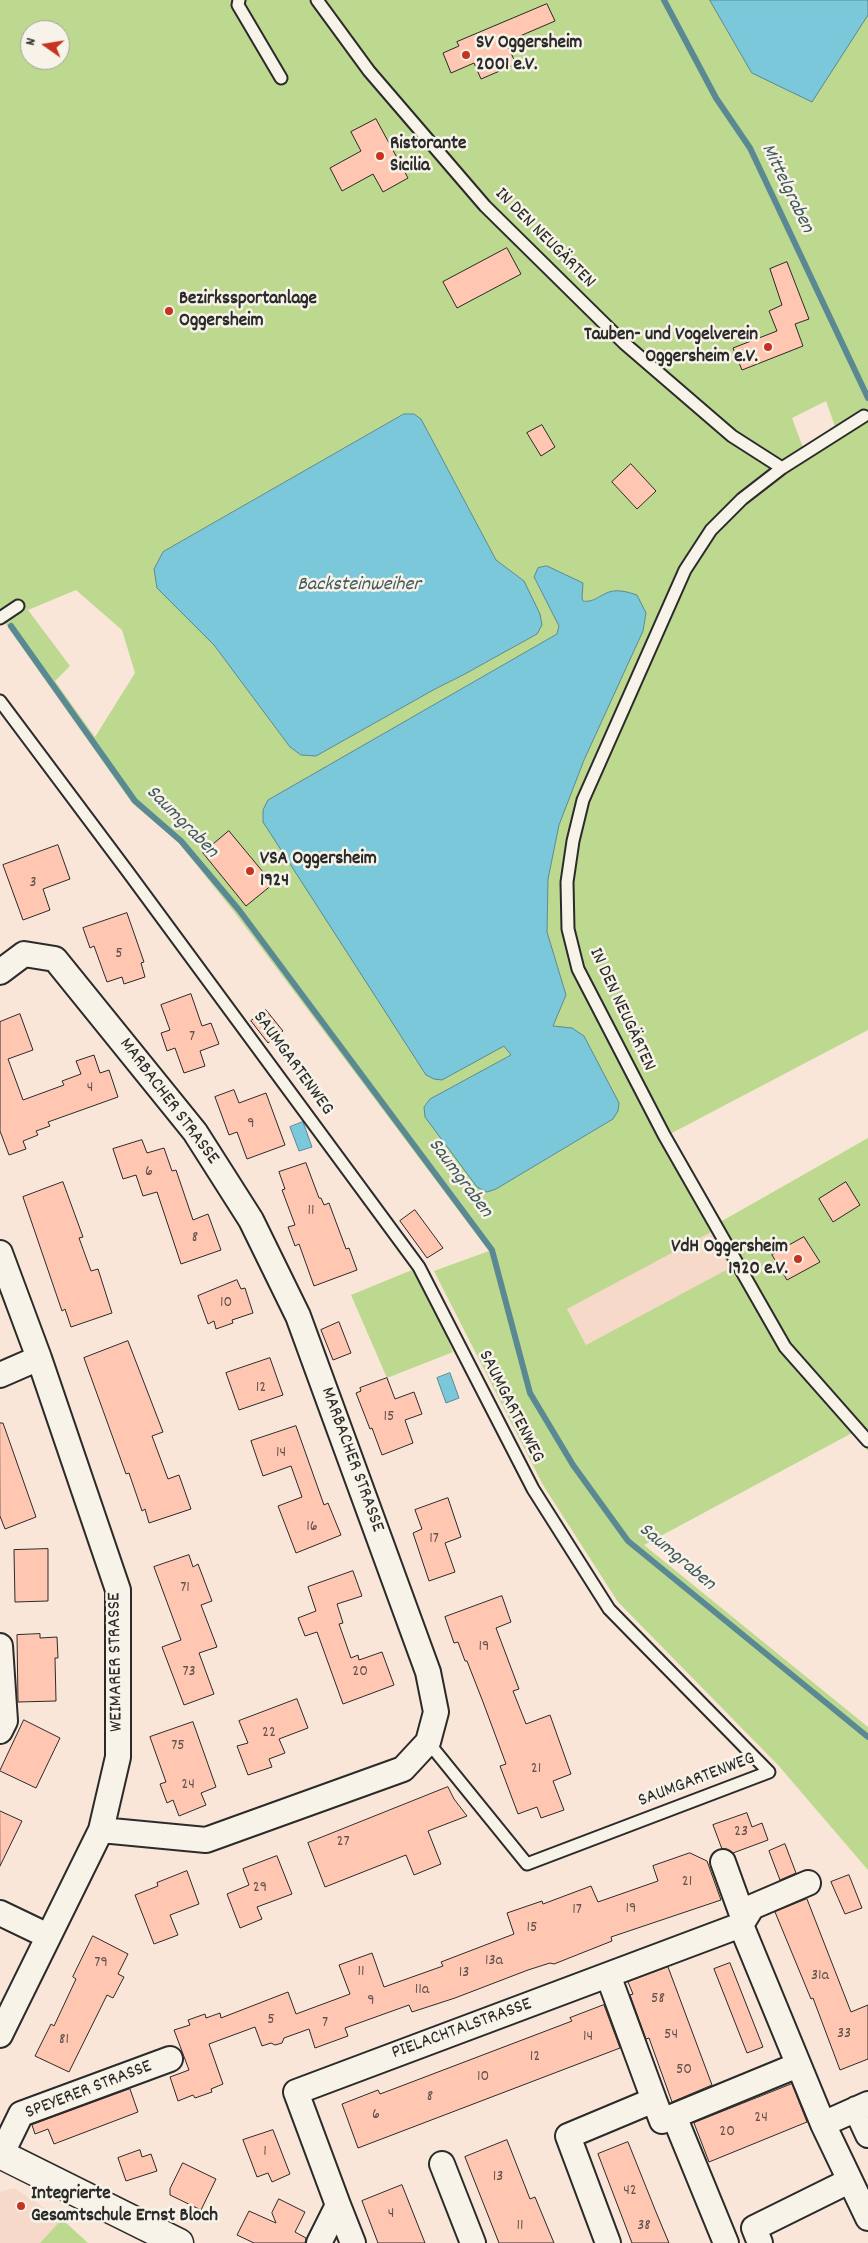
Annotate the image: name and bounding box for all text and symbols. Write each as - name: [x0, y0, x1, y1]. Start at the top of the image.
- north arrow: [20, 20, 70, 70]
- place label: SV Oggersheim 2001 e.V.: [476, 33, 582, 77]
- text: N: [21, 36, 42, 47]
- marker: SV Oggersheim 2001 e.V.: [460, 49, 472, 61]
- place label: Ristorante Sicilia: [390, 134, 466, 178]
- water label: Mittelgraben: [754, 141, 818, 237]
- marker: Ristorante Sicilia: [374, 150, 386, 162]
- street label: IN DEN NEUGÄRTEN: [489, 184, 599, 294]
- place label: Bezirkssportanlage Oggersheim: [179, 289, 317, 333]
- marker: Bezirkssportanlage Oggersheim: [163, 305, 175, 317]
- place label: Tauben- und Vogelverein Oggersheim e.V.: [584, 325, 758, 369]
- marker: Tauben- und Vogelverein Oggersheim e.V.: [762, 341, 774, 353]
- water label: Backsteinweiher: [297, 574, 421, 598]
- water label: Saumgraben: [140, 782, 222, 864]
- place label: VSA Oggersheim 1924: [260, 849, 377, 893]
- marker: VSA Oggersheim 1924: [244, 865, 256, 877]
- house number: 3: [29, 874, 37, 894]
- house number: 5: [115, 945, 123, 965]
- street label: IN DEN NEUGÄRTEN: [583, 945, 659, 1075]
- street label: SAUMGARTENWEG: [247, 1008, 337, 1120]
- house number: 7: [189, 1028, 195, 1048]
- street label: MARBACHER STRASSE: [113, 1034, 223, 1170]
- house number: 4: [87, 1079, 93, 1099]
- house number: 9: [247, 1115, 255, 1135]
- water label: Saumgraben: [421, 1135, 497, 1223]
- house number: 6: [145, 1163, 153, 1183]
- house number: 11: [307, 1202, 315, 1222]
- house number: 8: [192, 1229, 198, 1249]
- place label: VdH Oggersheim 1920 e.V.: [671, 1237, 788, 1281]
- marker: VdH Oggersheim 1920 e.V.: [792, 1253, 804, 1265]
- house number: 10: [220, 1294, 232, 1314]
- street label: SAUMGARTENWEG: [472, 1347, 548, 1467]
- house number: 12: [256, 1379, 266, 1399]
- street label: MARBACHER STRASSE: [314, 1384, 388, 1536]
- house number: 15: [384, 1408, 394, 1428]
- house number: 14: [276, 1444, 286, 1464]
- house number: 16: [306, 1518, 318, 1538]
- water label: Saumgraben: [633, 1519, 719, 1597]
- house number: 17: [429, 1530, 439, 1550]
- house number: 71: [180, 1579, 190, 1599]
- street label: WEIMARER STRASSE: [104, 1592, 130, 1732]
- house number: 19: [479, 1638, 489, 1658]
- house number: 73: [182, 1663, 196, 1683]
- house number: 20: [352, 1663, 368, 1683]
- house number: 22: [262, 1724, 276, 1744]
- house number: 75: [171, 1737, 185, 1757]
- street label: SAUMGARTENWEG: [635, 1748, 759, 1814]
- house number: 21: [531, 1760, 541, 1780]
- house number: 24: [181, 1776, 195, 1796]
- house number: 23: [734, 1823, 748, 1843]
- house number: 27: [336, 1833, 350, 1853]
- house number: 21: [682, 1873, 692, 1893]
- house number: 29: [253, 1879, 267, 1899]
- house number: 19: [626, 1900, 636, 1920]
- house number: 17: [572, 1901, 582, 1921]
- house number: 15: [527, 1919, 537, 1939]
- house number: 13a: [485, 1952, 503, 1972]
- house number: 79: [94, 1954, 108, 1974]
- house number: 11: [357, 1963, 365, 1983]
- house number: 13: [459, 1964, 469, 1984]
- house number: 31a: [811, 1967, 829, 1987]
- house number: 11a: [415, 1981, 429, 2001]
- house number: 58: [651, 1990, 665, 2010]
- house number: 9: [367, 1992, 375, 2012]
- street label: PIELACHTALSTRASSE: [389, 1994, 535, 2066]
- house number: 5: [267, 2011, 275, 2031]
- house number: 7: [322, 2014, 328, 2034]
- house number: 33: [837, 2025, 851, 2045]
- house number: 54: [664, 2026, 678, 2046]
- house number: 14: [583, 2028, 593, 2048]
- house number: 81: [59, 2031, 69, 2051]
- house number: 12: [530, 2048, 540, 2068]
- street label: SPEYERER STRASSE: [23, 2056, 155, 2126]
- house number: 50: [676, 2061, 692, 2081]
- house number: 10: [477, 2068, 489, 2088]
- house number: 8: [427, 2088, 433, 2108]
- house number: 6: [372, 2106, 380, 2126]
- house number: 24: [754, 2109, 768, 2129]
- house number: 20: [719, 2123, 735, 2143]
- house number: 1: [263, 2143, 267, 2163]
- house number: 13: [493, 2168, 503, 2188]
- house number: 42: [623, 2182, 637, 2202]
- place label: Integrierte Gesamtschule Ernst Bloch: [31, 2184, 218, 2228]
- marker: Integrierte Gesamtschule Ernst Bloch: [15, 2200, 27, 2212]
- house number: 4: [388, 2205, 394, 2225]
- house number: 11: [516, 2217, 524, 2237]
- house number: 38: [637, 2217, 651, 2237]

